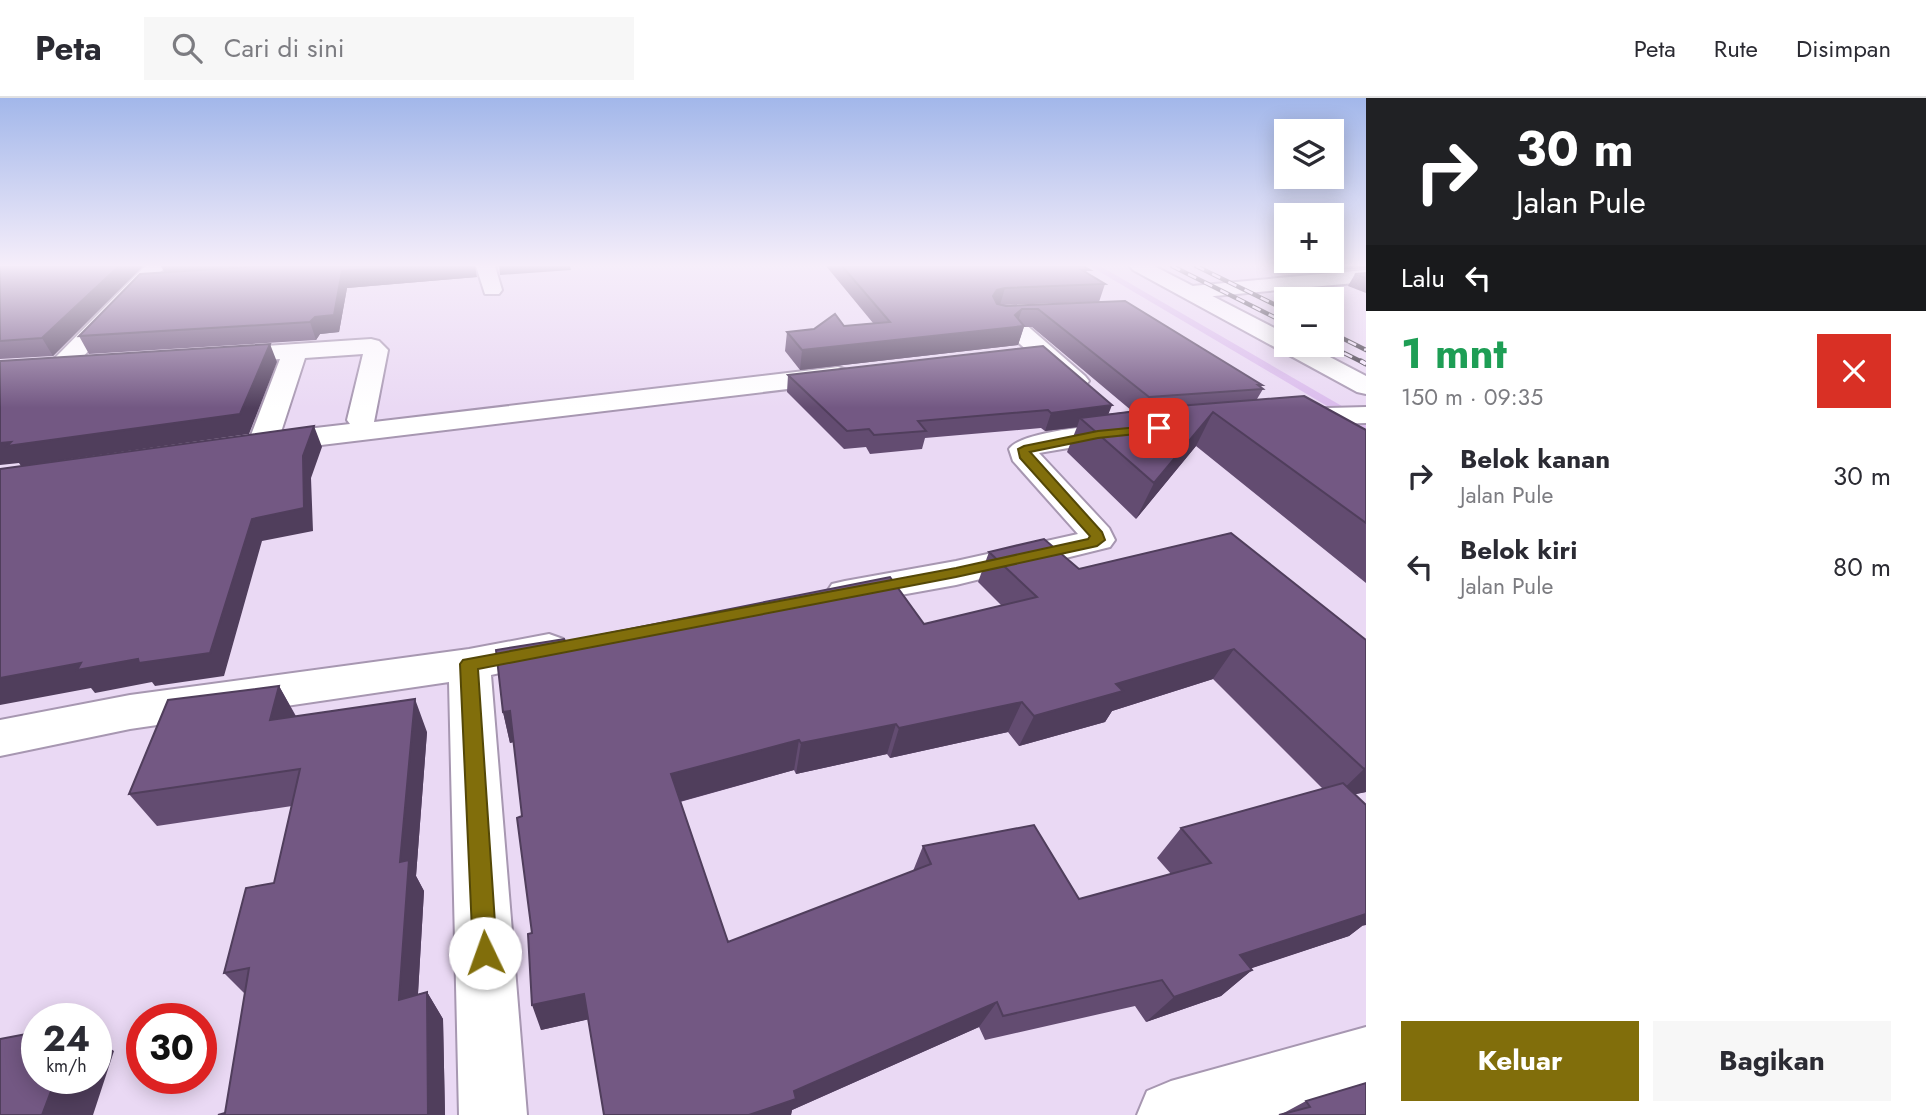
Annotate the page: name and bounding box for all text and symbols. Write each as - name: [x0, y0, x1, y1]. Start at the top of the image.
- search box: [144, 17, 634, 80]
- text: Peta: [35, 25, 102, 72]
- icon: search: [168, 29, 206, 67]
- text: Cari di sini: [224, 29, 345, 67]
- text: Peta: [1634, 31, 1676, 66]
- text: Rute: [1714, 31, 1758, 66]
- text: Disimpan: [1796, 31, 1891, 66]
- text: 30 m: [1516, 114, 1634, 184]
- map controls: [1274, 119, 1344, 357]
- button: layers: [1274, 119, 1344, 189]
- icon: right: [1401, 126, 1492, 217]
- text: Jalan Pule: [1516, 179, 1646, 225]
- button: +: [1274, 203, 1344, 273]
- text: Lalu: [1401, 259, 1445, 297]
- icon: left: [1459, 259, 1497, 297]
- button: −: [1274, 287, 1344, 357]
- text: 1 mnt: [1401, 323, 1507, 384]
- button: close: [1817, 334, 1891, 408]
- text: 150 m · 09:35: [1401, 380, 1543, 414]
- pin: [1129, 398, 1189, 458]
- icon: arrive: [1140, 409, 1178, 447]
- text: Belok kanan: [1460, 440, 1610, 478]
- icon: right: [1401, 457, 1439, 495]
- text: 30 m: [1833, 457, 1891, 495]
- text: Jalan Pule: [1460, 478, 1553, 512]
- text: Belok kiri: [1460, 531, 1577, 569]
- icon: left: [1401, 548, 1439, 586]
- text: 80 m: [1833, 548, 1891, 586]
- text: Jalan Pule: [1460, 569, 1553, 603]
- position arrow: [448, 916, 522, 990]
- speed limit sign: 30: [126, 1003, 217, 1094]
- text: 24: [43, 1014, 90, 1064]
- button: Keluar: [1401, 1021, 1639, 1101]
- button: Bagikan: [1653, 1021, 1891, 1101]
- text: km/h: [46, 1053, 87, 1079]

